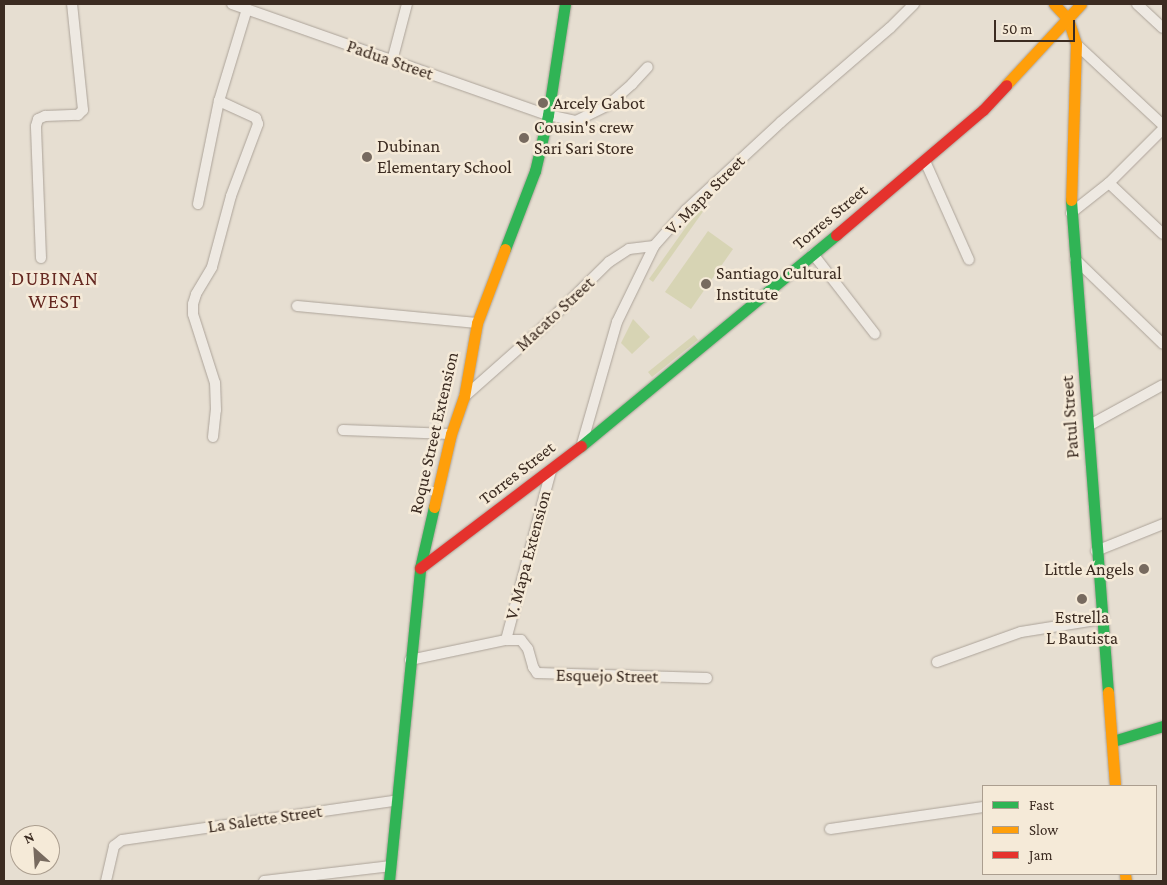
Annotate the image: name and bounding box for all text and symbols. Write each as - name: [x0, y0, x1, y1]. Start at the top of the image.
- scale bar: [997, 10, 1078, 42]
- text: 50 m: [1002, 21, 1032, 37]
- street label: Padua Street: [344, 35, 436, 85]
- place label: Arcely Gabot: [553, 92, 645, 114]
- marker: Arcely Gabot: [537, 97, 549, 109]
- place label: Cousin's crew Sari Sari Store: [534, 117, 634, 160]
- marker: Cousin's crew Sari Sari Store: [518, 132, 530, 144]
- place label: Dubinan Elementary School: [377, 136, 512, 178]
- marker: Dubinan Elementary School: [361, 151, 373, 163]
- street label: V. Mapa Street: [661, 151, 749, 239]
- street label: Torres Street: [788, 179, 872, 255]
- place label: Santiago Cultural Institute: [716, 263, 842, 306]
- district label: DUBINAN WEST: [10, 266, 100, 313]
- street label: Macato Street: [511, 272, 599, 356]
- marker: Santiago Cultural Institute: [700, 278, 712, 290]
- street label: Roque Street Extension: [405, 350, 463, 516]
- street label: Patul Street: [1056, 375, 1084, 459]
- street label: Torres Street: [475, 436, 559, 510]
- street label: V. Mapa Extension: [500, 488, 556, 622]
- place label: Little Angels: [1044, 558, 1134, 580]
- marker: Little Angels: [1138, 563, 1150, 575]
- marker: Estrella L Bautista: [1076, 593, 1088, 605]
- place label: Estrella L Bautista: [1046, 607, 1118, 650]
- street label: Esquejo Street: [556, 664, 658, 688]
- legend: [982, 785, 1157, 875]
- text: Fast: [1029, 797, 1054, 813]
- street label: La Salette Street: [206, 800, 324, 838]
- text: Slow: [1029, 822, 1058, 838]
- north arrow: [10, 825, 60, 875]
- text: N: [21, 828, 37, 847]
- text: Jam: [1029, 847, 1052, 863]

